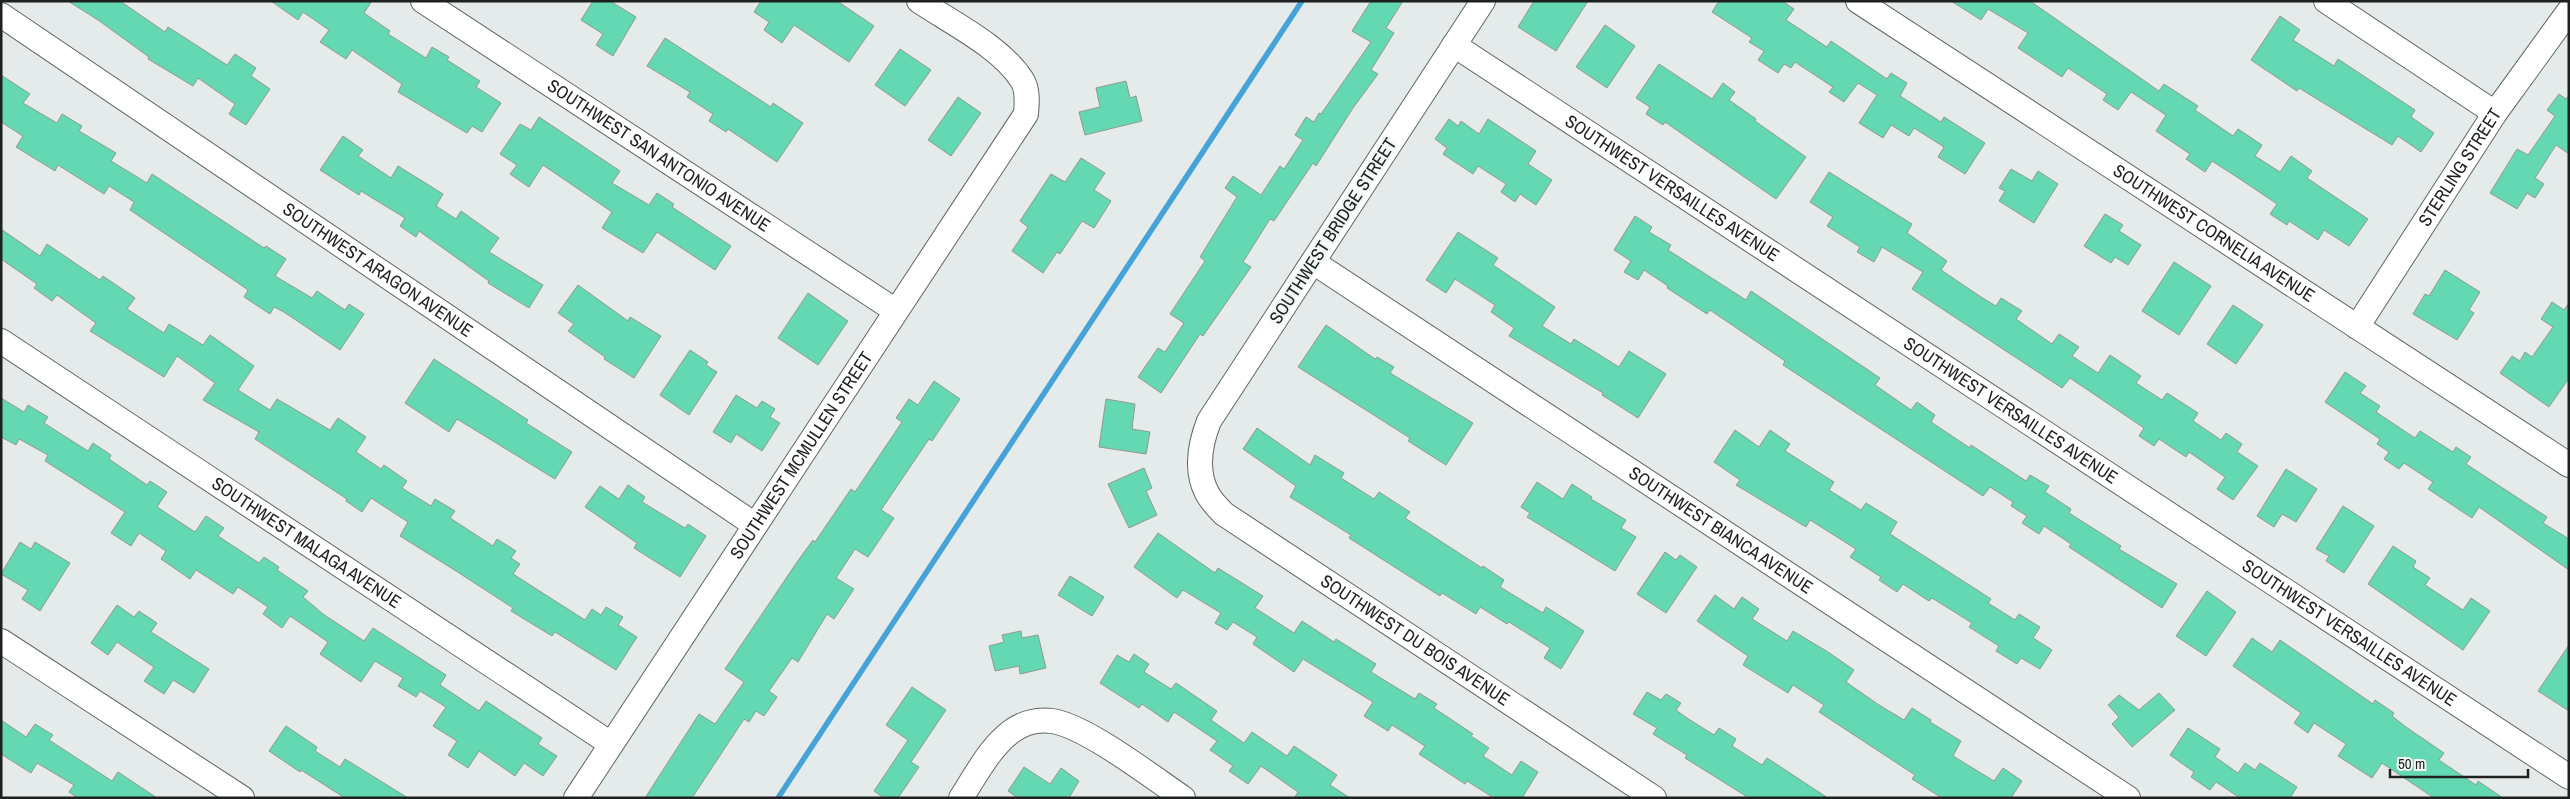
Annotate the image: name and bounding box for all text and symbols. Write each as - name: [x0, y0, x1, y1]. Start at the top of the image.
- street label: SOUTHWEST SAN ANTONIO AVENUE: [543, 73, 776, 237]
- street label: STERLING STREET: [2412, 103, 2507, 231]
- street label: SOUTHWEST VERSAILLES AVENUE: [1560, 108, 1784, 267]
- street label: SOUTHWEST BRIDGE STREET: [1263, 133, 1402, 329]
- street label: SOUTHWEST CORNELIA AVENUE: [2109, 158, 2320, 308]
- street label: SOUTHWEST ARAGON AVENUE: [278, 196, 478, 343]
- street label: SOUTHWEST VERSAILLES AVENUE: [1899, 331, 2123, 490]
- street label: SOUTHWEST MCMULLEN STREET: [724, 347, 878, 564]
- street label: SOUTHWEST BIANCA AVENUE: [1624, 460, 1818, 599]
- street label: SOUTHWEST MALAGA AVENUE: [207, 471, 406, 614]
- street label: SOUTHWEST VERSAILLES AVENUE: [2238, 553, 2462, 712]
- street label: SOUTHWEST DU BOIS AVENUE: [1316, 568, 1515, 711]
- scale bar: [2390, 746, 2528, 778]
- text: 50 m: [2398, 753, 2425, 774]

